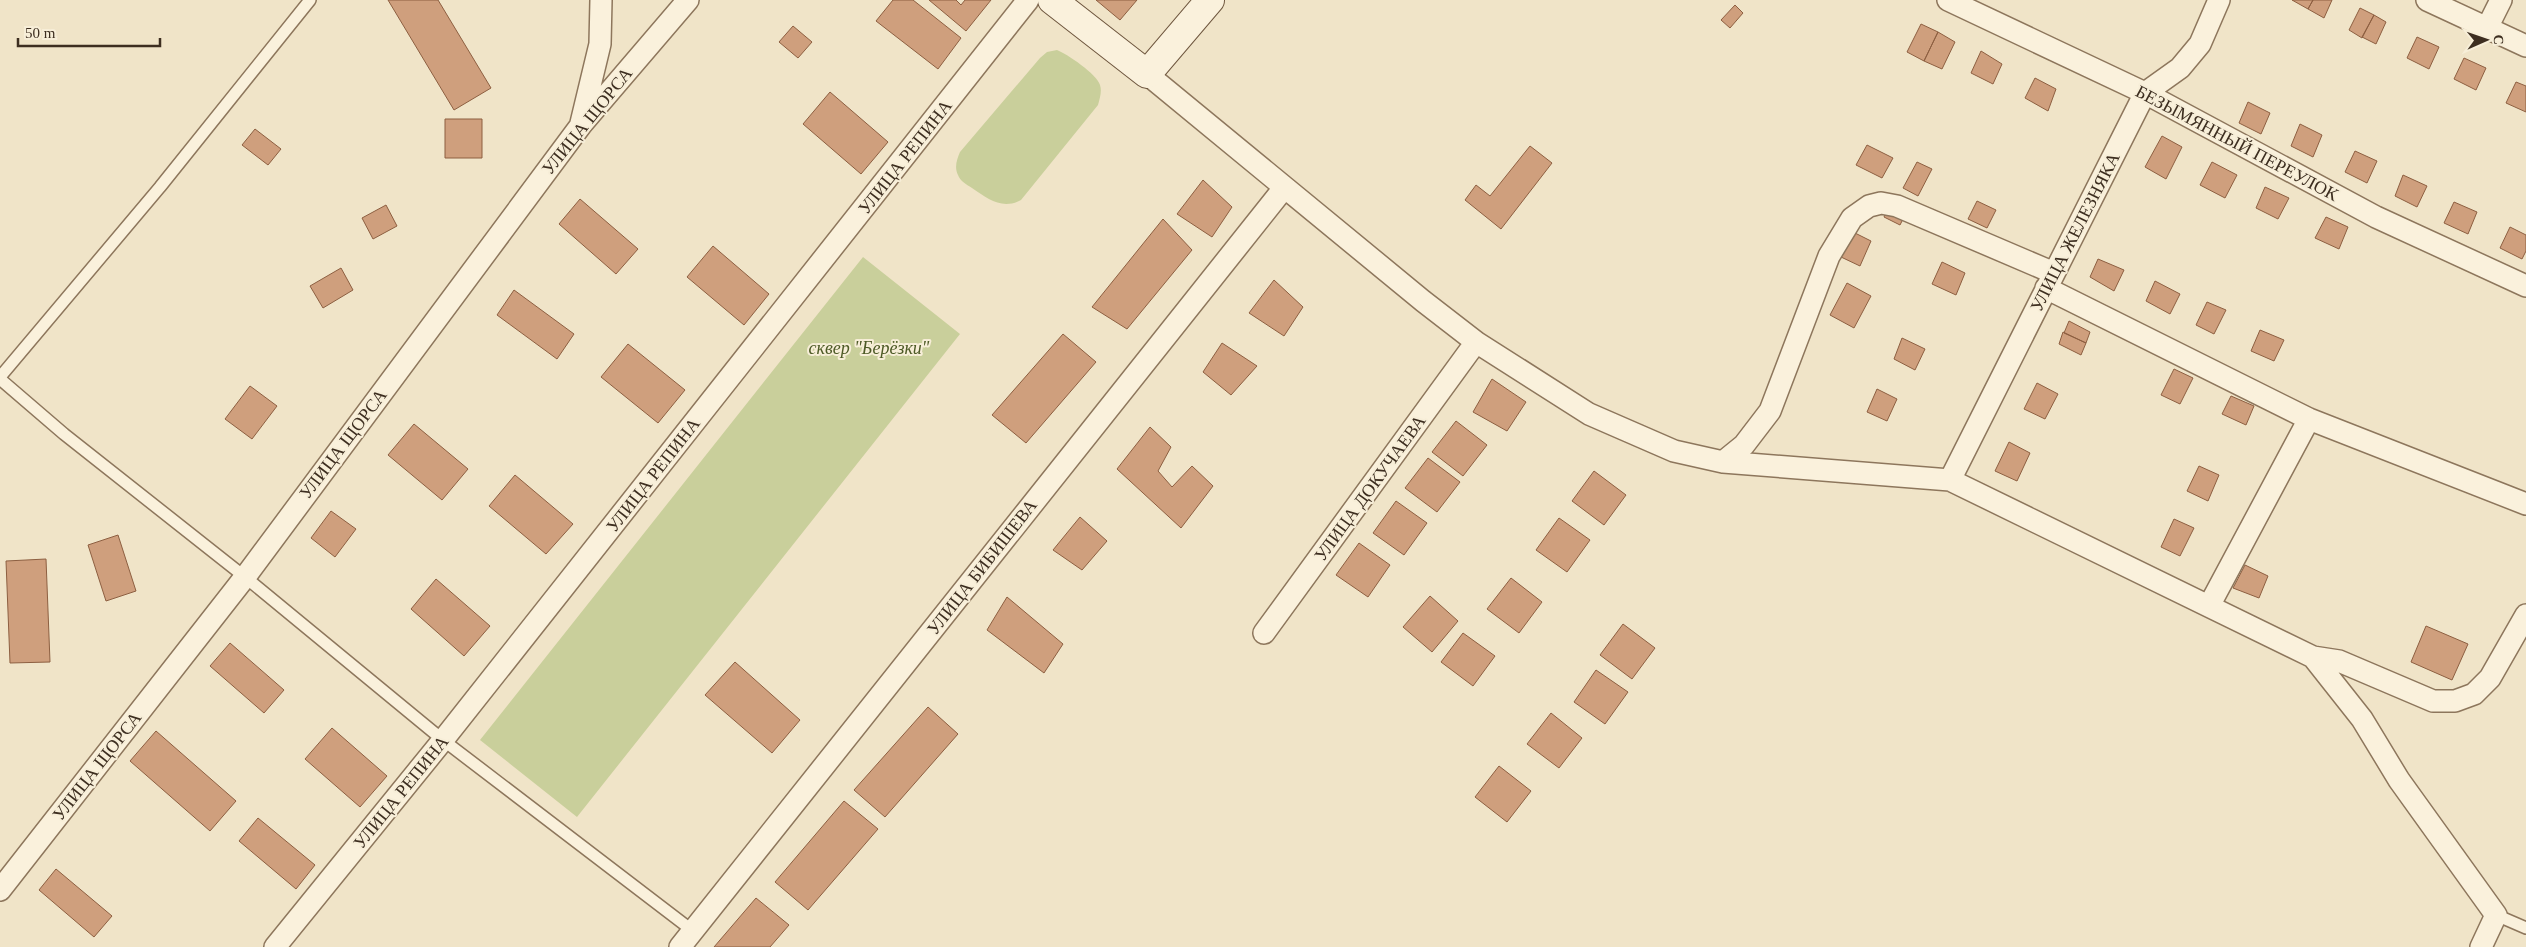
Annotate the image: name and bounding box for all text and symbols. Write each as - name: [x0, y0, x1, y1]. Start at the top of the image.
- scale bar: [18, 15, 160, 47]
- north arrow: [2461, 15, 2511, 65]
- text: 50 m: [25, 25, 56, 41]
- text: С: [2491, 34, 2506, 45]
- street label: УЛИЦА ЩОРСА: [538, 63, 636, 179]
- street label: БЕЗЫМЯННЫЙ ПЕРЕУЛОК: [2132, 81, 2343, 205]
- street label: УЛИЦА РЕПИНА: [854, 96, 956, 218]
- street label: УЛИЦА ЖЕЛЕЗНЯКА: [2026, 149, 2124, 315]
- park label: сквер "Берёзки": [809, 338, 930, 358]
- street label: УЛИЦА ЩОРСА: [295, 385, 391, 503]
- street label: УЛИЦА ДОКУЧАЕВА: [1310, 411, 1430, 565]
- street label: УЛИЦА РЕПИНА: [602, 414, 704, 536]
- street label: УЛИЦА БИБИШЕВА: [923, 495, 1041, 639]
- street label: УЛИЦА ЩОРСА: [49, 708, 145, 824]
- street label: УЛИЦА РЕПИНА: [349, 732, 453, 852]

